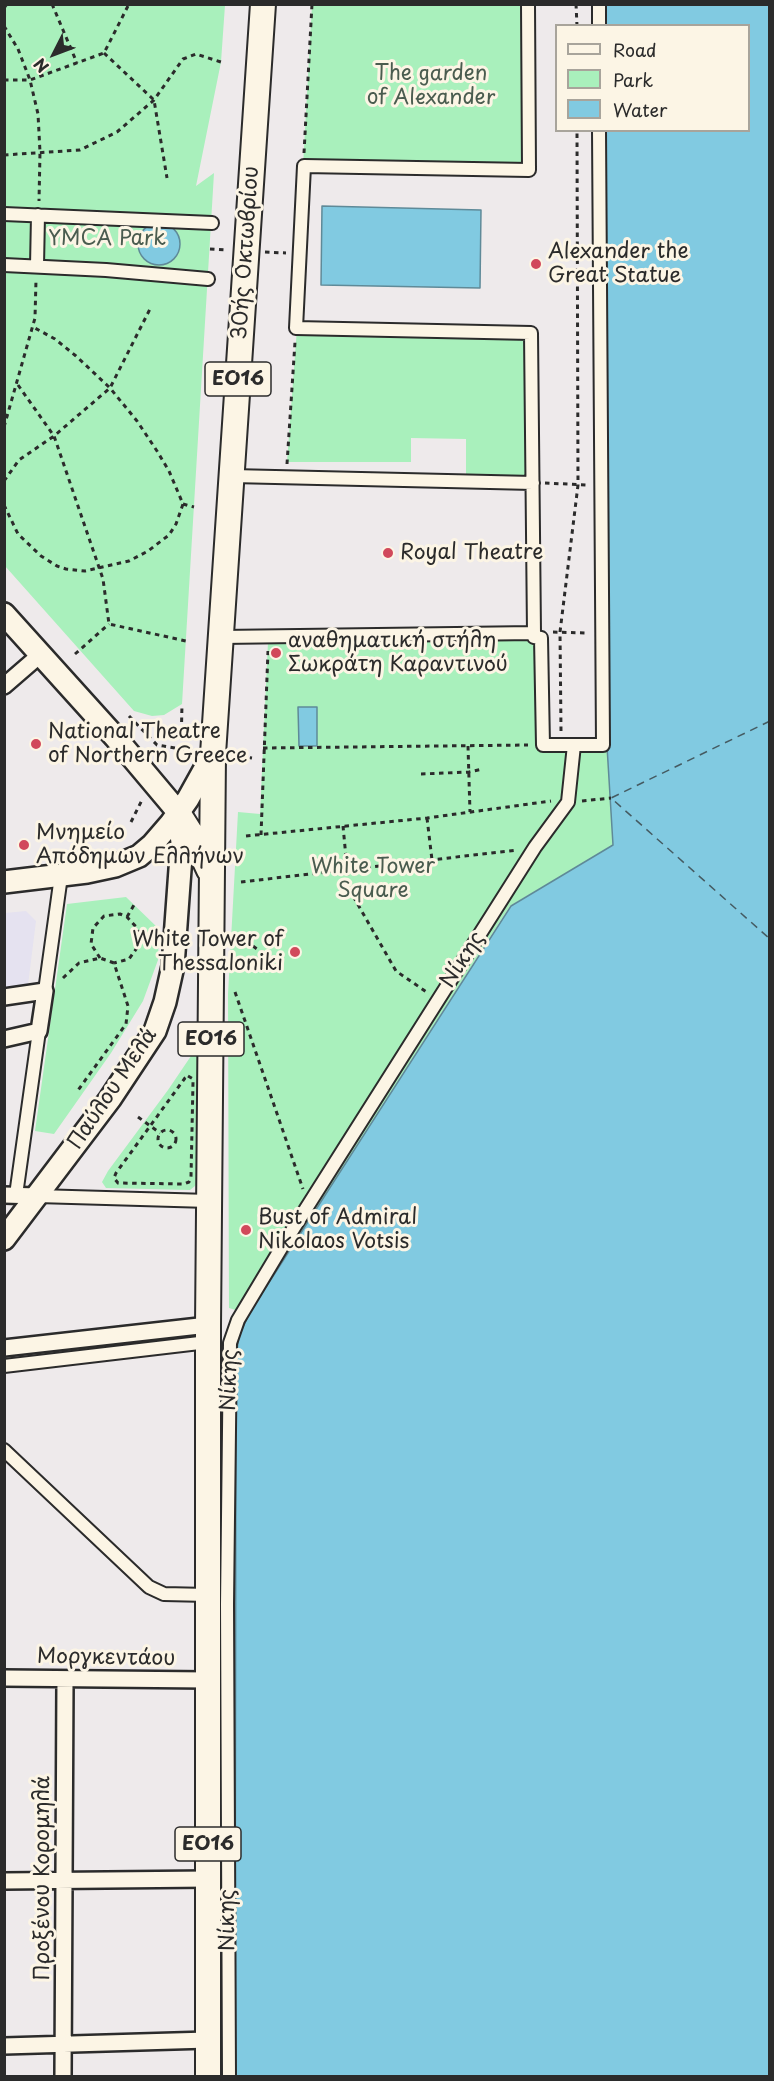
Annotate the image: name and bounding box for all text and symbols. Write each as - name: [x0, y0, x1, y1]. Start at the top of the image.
- north arrow: [24, 24, 84, 84]
- legend: [555, 24, 750, 132]
- text: Road: [613, 36, 657, 63]
- text: N: [27, 53, 54, 79]
- park label: The garden of Alexander: [367, 61, 495, 111]
- text: Park: [613, 66, 653, 93]
- text: Water: [613, 96, 667, 123]
- street label: 30ής Οκτωβρίου: [227, 165, 265, 341]
- park label: YMCA Park: [48, 226, 166, 252]
- place label: Alexander the Great Statue: [548, 239, 689, 289]
- marker: Alexander the Great Statue: [529, 257, 543, 271]
- road number: ΕΟ16: [205, 362, 271, 396]
- place label: Royal Theatre: [400, 540, 543, 566]
- marker: Royal Theatre: [381, 546, 395, 560]
- place label: αναθηματική στήλη Σωκράτη Καραντινού: [288, 628, 508, 678]
- marker: αναθηματική στήλη Σωκράτη Καραντινού: [269, 646, 283, 660]
- place label: National Theatre of Northern Greece: [48, 719, 247, 769]
- marker: National Theatre of Northern Greece: [29, 737, 43, 751]
- place label: Μνημείο Απόδημων Ελλήνων: [36, 820, 244, 870]
- marker: Μνημείο Απόδημων Ελλήνων: [17, 838, 31, 852]
- park label: White Tower Square: [311, 854, 435, 904]
- place label: White Tower of Thessaloniki: [132, 927, 283, 977]
- street label: Νίκης: [436, 927, 490, 993]
- marker: White Tower of Thessaloniki: [288, 945, 302, 959]
- road number: ΕΟ16: [178, 1022, 244, 1056]
- street label: Παύλου Μελά: [63, 1024, 163, 1154]
- place label: Bust of Admiral Nikolaos Votsis: [258, 1205, 417, 1255]
- marker: Bust of Admiral Nikolaos Votsis: [239, 1223, 253, 1237]
- street label: Νίκης: [216, 1349, 244, 1411]
- street label: Μοργκεντάου: [37, 1644, 175, 1672]
- street label: Προξένου Κορομηλά: [30, 1776, 56, 1980]
- road number: ΕΟ16: [175, 1827, 241, 1861]
- street label: Νίκης: [215, 1889, 241, 1951]

